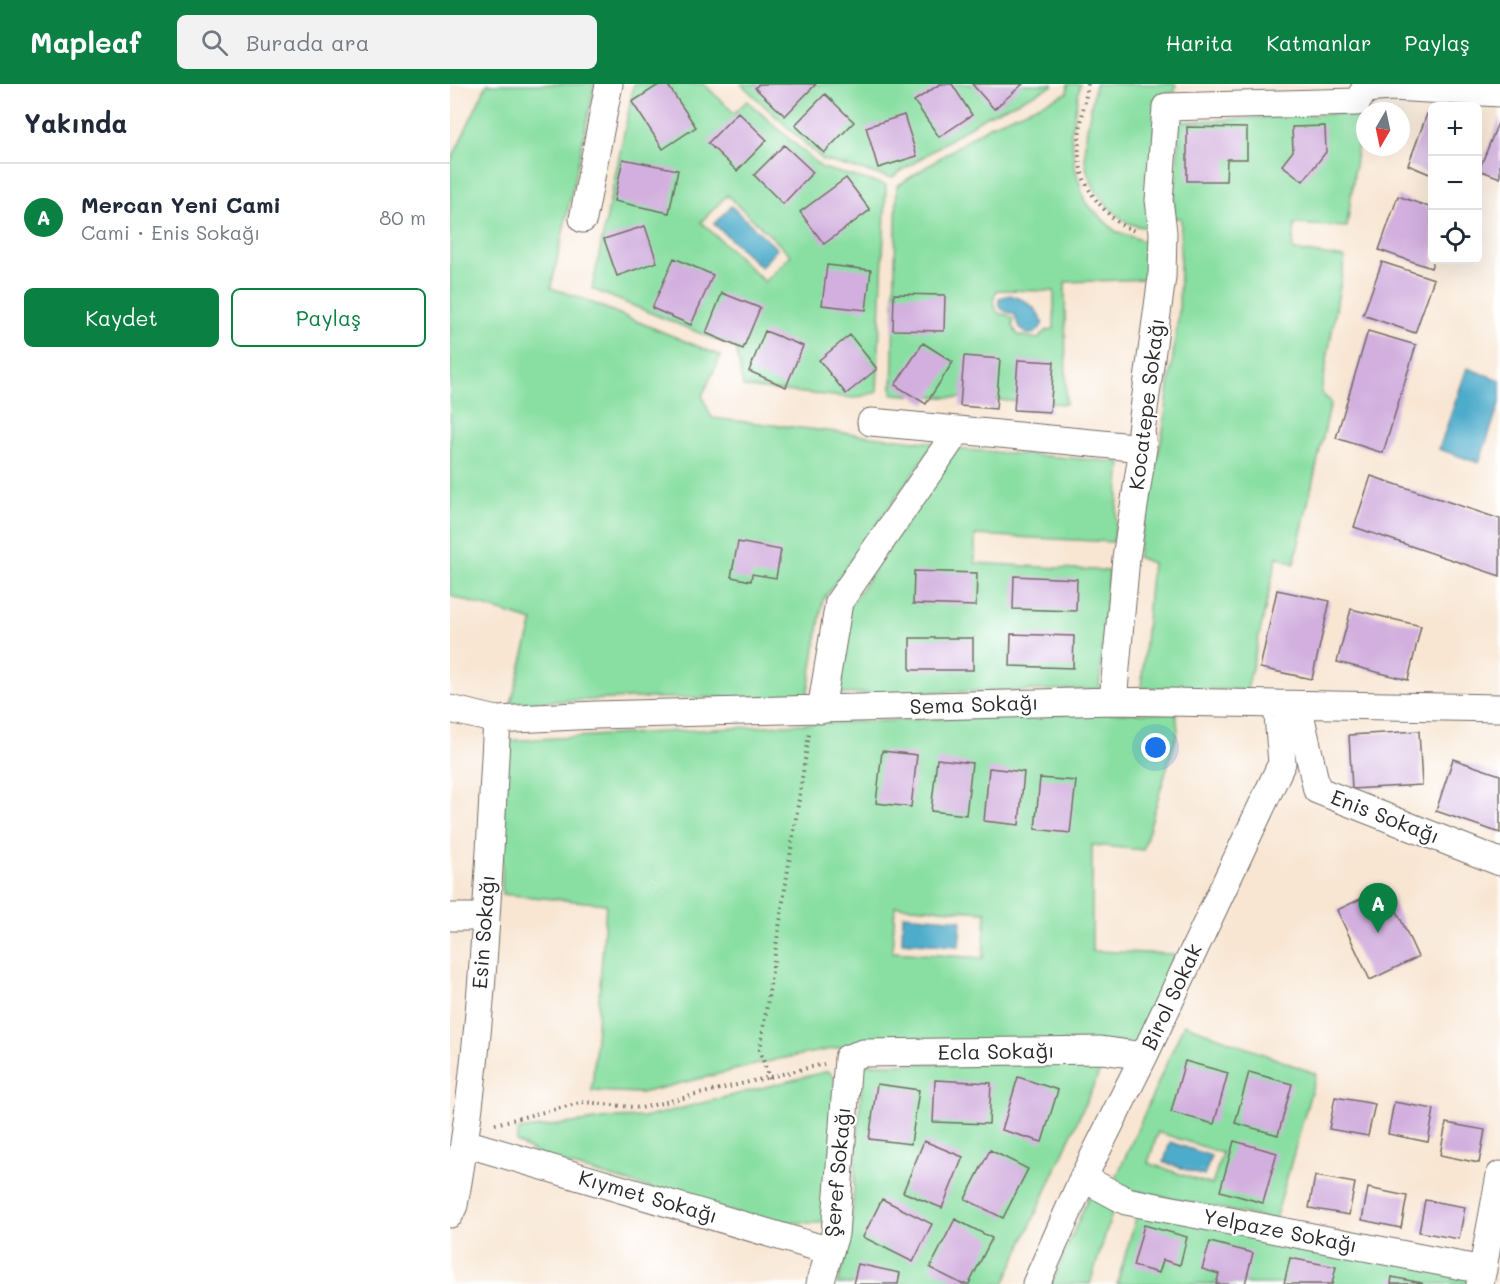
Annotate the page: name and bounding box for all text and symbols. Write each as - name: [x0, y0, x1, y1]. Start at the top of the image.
- search box: [177, 15, 597, 69]
- text: Mapleaf: [30, 24, 141, 60]
- icon: search: [198, 26, 231, 59]
- text: Burada ara: [246, 28, 370, 57]
- text: Harita: [1166, 29, 1233, 56]
- text: Katmanlar: [1266, 29, 1372, 56]
- text: Paylaş: [1405, 29, 1470, 56]
- north arrow: [1356, 102, 1410, 156]
- map controls: [1428, 102, 1482, 264]
- button: +: [1428, 102, 1482, 156]
- text: Yakında: [24, 106, 127, 140]
- button: −: [1428, 156, 1482, 210]
- text: Mercan Yeni Cami: [81, 190, 281, 219]
- text: A: [37, 204, 50, 230]
- text: 80 m: [379, 204, 426, 230]
- button: locate: [1428, 210, 1482, 264]
- text: Cami · Enis Sokağı: [81, 219, 260, 245]
- button: Kaydet: [24, 288, 219, 347]
- button: Paylaş: [231, 288, 426, 347]
- street label: Kocatepe Sokağı: [1122, 316, 1169, 491]
- street label: Sema Sokağı: [909, 688, 1039, 719]
- your location: [1141, 733, 1170, 762]
- street label: Enis Sokağı: [1327, 783, 1444, 849]
- street label: Esin Sokağı: [465, 874, 500, 990]
- pin: A: [1358, 884, 1398, 933]
- street label: Birol Sokak: [1134, 939, 1207, 1054]
- street label: Ecla Sokağı: [937, 1036, 1055, 1065]
- street label: Şeref Sokağı: [817, 1106, 856, 1238]
- street label: Kıymet Sokağı: [576, 1163, 721, 1228]
- street label: Yelpaze Sokağı: [1201, 1201, 1360, 1258]

